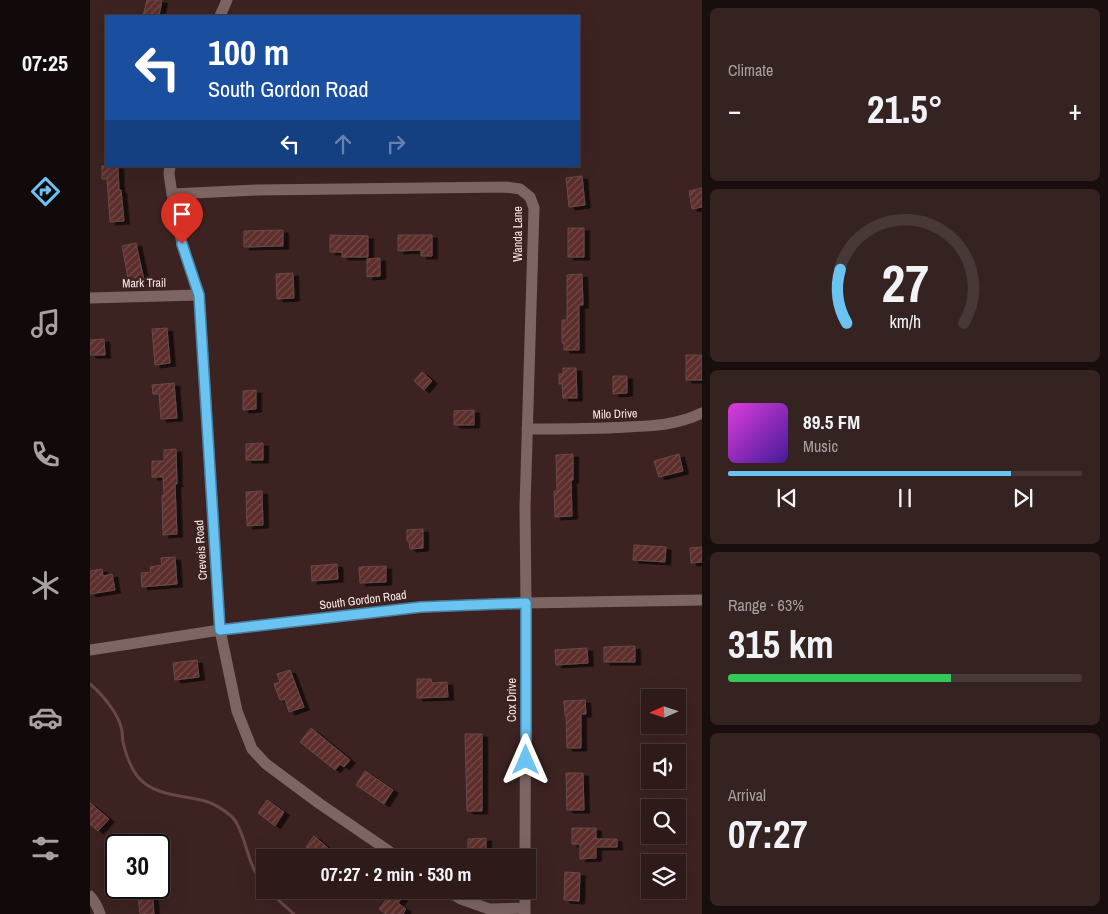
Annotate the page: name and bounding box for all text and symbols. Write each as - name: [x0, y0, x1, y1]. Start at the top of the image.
- text: 100 m: [208, 29, 289, 76]
- icon: left: [125, 35, 190, 100]
- text: 07:25: [22, 48, 68, 78]
- text: Climate: [728, 59, 773, 81]
- text: South Gordon Road: [208, 74, 368, 104]
- text: 21.5°: [867, 84, 943, 135]
- text: −: [728, 91, 741, 129]
- text: +: [1069, 91, 1082, 129]
- icon: left: [276, 130, 304, 158]
- icon: ahead: [329, 130, 357, 158]
- icon: right: [382, 130, 410, 158]
- icon: directions: [28, 174, 63, 209]
- pin: [161, 193, 203, 244]
- icon: arrive: [168, 200, 196, 228]
- street label: Wanda Lane: [510, 206, 526, 262]
- text: 27: [881, 248, 929, 318]
- street label: Mark Trail: [122, 275, 166, 291]
- icon: music: [28, 306, 63, 341]
- text: km/h: [889, 310, 921, 334]
- street label: Milo Drive: [592, 405, 638, 423]
- text: 89.5 FM: [803, 409, 860, 435]
- text: Music: [803, 435, 838, 457]
- icon: phone: [28, 437, 63, 472]
- icon: previous: [773, 484, 801, 512]
- icon: pause: [891, 484, 919, 512]
- icon: next: [1009, 484, 1037, 512]
- street label: Creveis Road: [191, 519, 211, 581]
- icon: climate: [28, 568, 63, 603]
- street label: South Gordon Road: [319, 587, 407, 613]
- text: Range · 63%: [728, 594, 804, 616]
- text: 315 km: [728, 619, 834, 670]
- street label: Cox Drive: [504, 678, 520, 722]
- north arrow: [641, 689, 686, 734]
- map controls: [641, 689, 686, 899]
- icon: car: [28, 700, 63, 735]
- position arrow: [499, 733, 551, 785]
- button: sound: [641, 744, 686, 789]
- text: Arrival: [728, 784, 766, 806]
- button: search: [641, 799, 686, 844]
- text: 07:27: [728, 809, 808, 860]
- icon: filters: [28, 831, 63, 866]
- speed limit sign: 30: [105, 834, 170, 899]
- button: layers: [641, 854, 686, 899]
- text: 07:27 · 2 min · 530 m: [321, 861, 471, 887]

